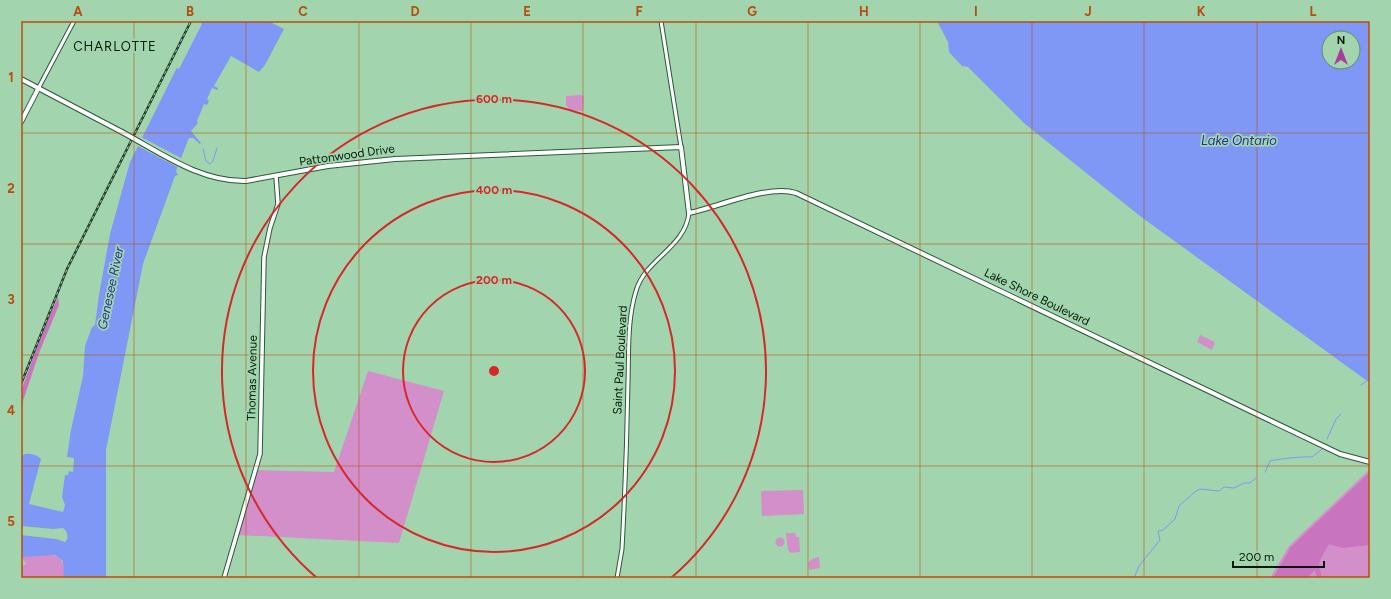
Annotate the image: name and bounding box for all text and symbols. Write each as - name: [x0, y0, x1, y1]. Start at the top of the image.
- text: A: [73, 4, 83, 19]
- text: B: [186, 4, 194, 19]
- text: C: [298, 4, 308, 19]
- text: D: [410, 4, 420, 19]
- text: E: [523, 4, 531, 19]
- text: F: [635, 4, 643, 19]
- text: G: [747, 4, 757, 19]
- text: H: [859, 4, 869, 19]
- text: I: [974, 4, 978, 19]
- text: J: [1084, 4, 1092, 19]
- text: K: [1197, 4, 1206, 19]
- text: L: [1310, 4, 1317, 19]
- north arrow: [1321, 30, 1361, 70]
- text: N: [1337, 34, 1345, 47]
- district label: CHARLOTTE: [73, 39, 157, 54]
- text: 1: [8, 70, 14, 85]
- text: 600 m: [476, 92, 512, 106]
- water label: Lake Ontario: [1201, 133, 1277, 148]
- street label: Pattonwood Drive: [298, 141, 396, 169]
- text: 2: [7, 181, 15, 196]
- text: 400 m: [476, 183, 512, 197]
- water label: Genesee River: [94, 245, 127, 331]
- street label: Lake Shore Boulevard: [982, 265, 1092, 329]
- text: 200 m: [476, 273, 512, 287]
- text: 3: [7, 292, 15, 307]
- street label: Saint Paul Boulevard: [610, 305, 630, 415]
- street label: Thomas Avenue: [244, 335, 260, 421]
- centre of rings: [487, 364, 501, 378]
- text: 4: [7, 403, 15, 418]
- text: 5: [7, 514, 15, 529]
- scale bar: [1233, 543, 1324, 569]
- text: 200 m: [1239, 550, 1274, 564]

